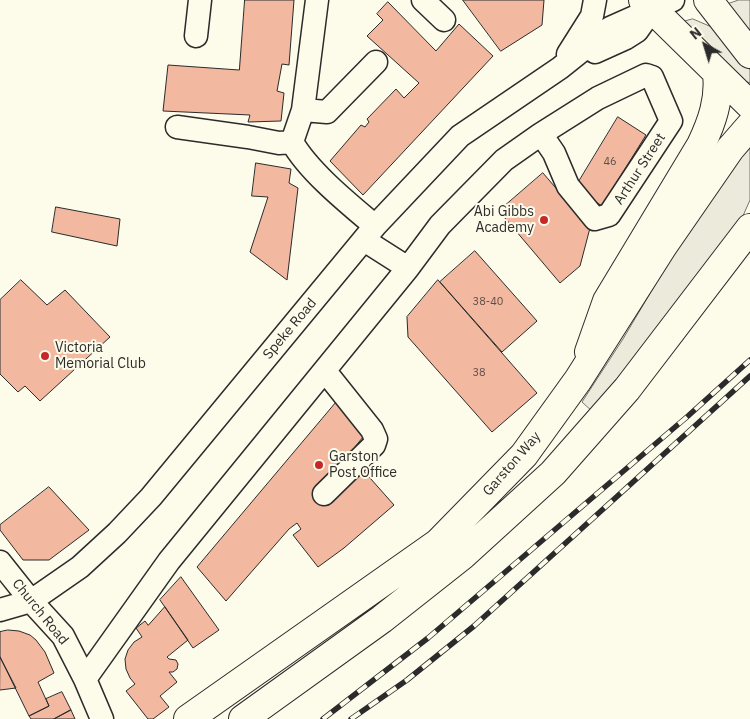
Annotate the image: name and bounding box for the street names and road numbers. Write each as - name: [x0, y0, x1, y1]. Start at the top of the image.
- street label: Arthur Street: [611, 130, 669, 208]
- street label: Speke Road: [260, 295, 320, 363]
- street label: Garston Way: [480, 428, 544, 500]
- street label: Church Road: [8, 576, 72, 648]

